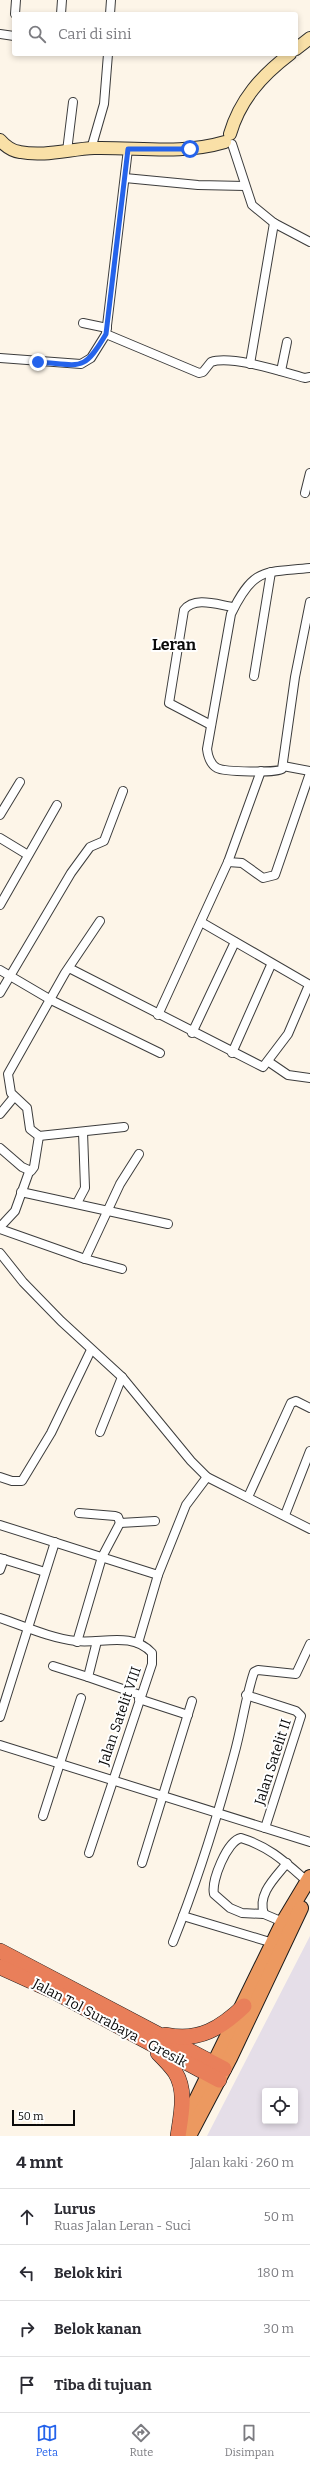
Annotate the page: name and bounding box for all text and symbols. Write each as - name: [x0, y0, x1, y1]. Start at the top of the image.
- search box: [12, 12, 298, 56]
- icon: search: [26, 23, 48, 45]
- text: Cari di sini: [58, 25, 131, 43]
- route start: [181, 140, 199, 158]
- route end: [29, 353, 47, 371]
- district label: Leran: [152, 635, 197, 654]
- street label: Jalan Satelit VIII: [95, 1664, 145, 1769]
- street label: Jalan Satelit II: [251, 1717, 295, 1808]
- street label: Jalan Tol Surabaya - Gresik: [29, 1975, 190, 2071]
- map controls: [262, 2088, 298, 2124]
- button: locate: [262, 2088, 298, 2124]
- scale bar: [12, 2108, 75, 2127]
- text: 50 m: [18, 2110, 44, 2123]
- text: 4 mnt: [16, 2152, 63, 2173]
- text: Jalan kaki · 260 m: [190, 2155, 294, 2170]
- text: Lurus: [54, 2200, 96, 2218]
- icon: ahead: [16, 2206, 38, 2228]
- text: 50 m: [264, 2209, 294, 2224]
- text: Ruas Jalan Leran - Suci: [54, 2218, 191, 2233]
- icon: left: [16, 2262, 38, 2284]
- text: Belok kiri: [54, 2264, 122, 2282]
- text: 180 m: [258, 2265, 294, 2280]
- icon: right: [16, 2318, 38, 2340]
- text: Belok kanan: [54, 2320, 142, 2338]
- text: 30 m: [263, 2321, 294, 2336]
- icon: arrive: [16, 2374, 38, 2396]
- text: Tiba di tujuan: [54, 2376, 152, 2394]
- tab: Peta: [36, 2422, 58, 2459]
- tab: Rute: [129, 2422, 153, 2459]
- tab: Disimpan: [225, 2422, 274, 2459]

